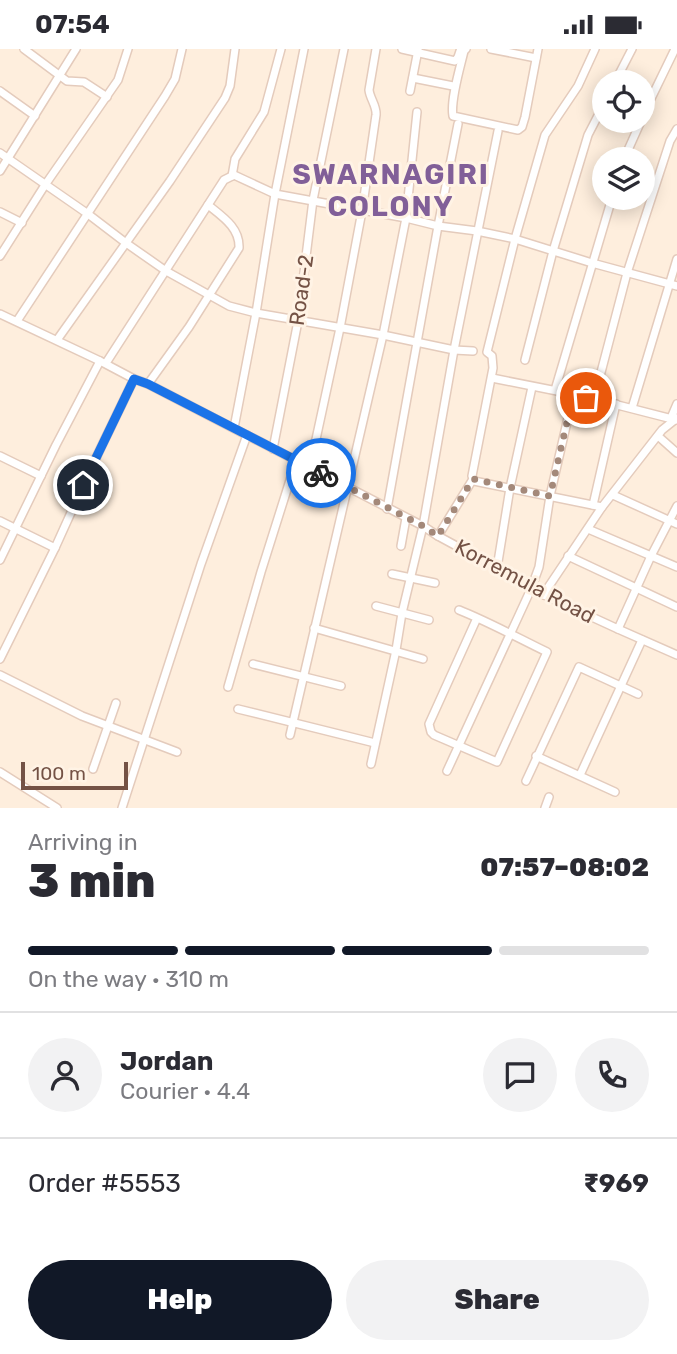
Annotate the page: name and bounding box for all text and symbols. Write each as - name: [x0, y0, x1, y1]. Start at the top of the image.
- text: 07:54: [35, 9, 110, 40]
- map controls: [592, 70, 655, 210]
- button: locate: [592, 70, 655, 133]
- button: layers: [592, 147, 655, 210]
- district label: SWARNAGIRI COLONY: [292, 158, 490, 223]
- street label: Road-2: [284, 253, 318, 327]
- pin: [556, 368, 616, 428]
- icon: bag: [567, 379, 605, 417]
- courier: [286, 438, 356, 508]
- icon: bike: [302, 454, 340, 492]
- pin: [53, 455, 113, 515]
- icon: home: [64, 466, 102, 504]
- street label: Korremula Road: [451, 534, 599, 628]
- scale bar: [21, 759, 128, 791]
- text: 100 m: [32, 762, 86, 785]
- text: Arriving in: [28, 828, 138, 856]
- text: 07:57–08:02: [480, 852, 649, 883]
- text: 3 min: [28, 854, 156, 909]
- text: On the way · 310 m: [28, 965, 229, 993]
- button: person: [28, 1038, 102, 1112]
- button: chat: [483, 1038, 557, 1112]
- button: phone: [575, 1038, 649, 1112]
- text: Jordan: [120, 1046, 213, 1077]
- text: Courier · 4.4: [120, 1077, 250, 1105]
- text: Order #5553: [28, 1168, 181, 1199]
- text: ₹969: [583, 1168, 649, 1199]
- button: Help: [28, 1260, 332, 1340]
- button: Share: [346, 1260, 649, 1340]

